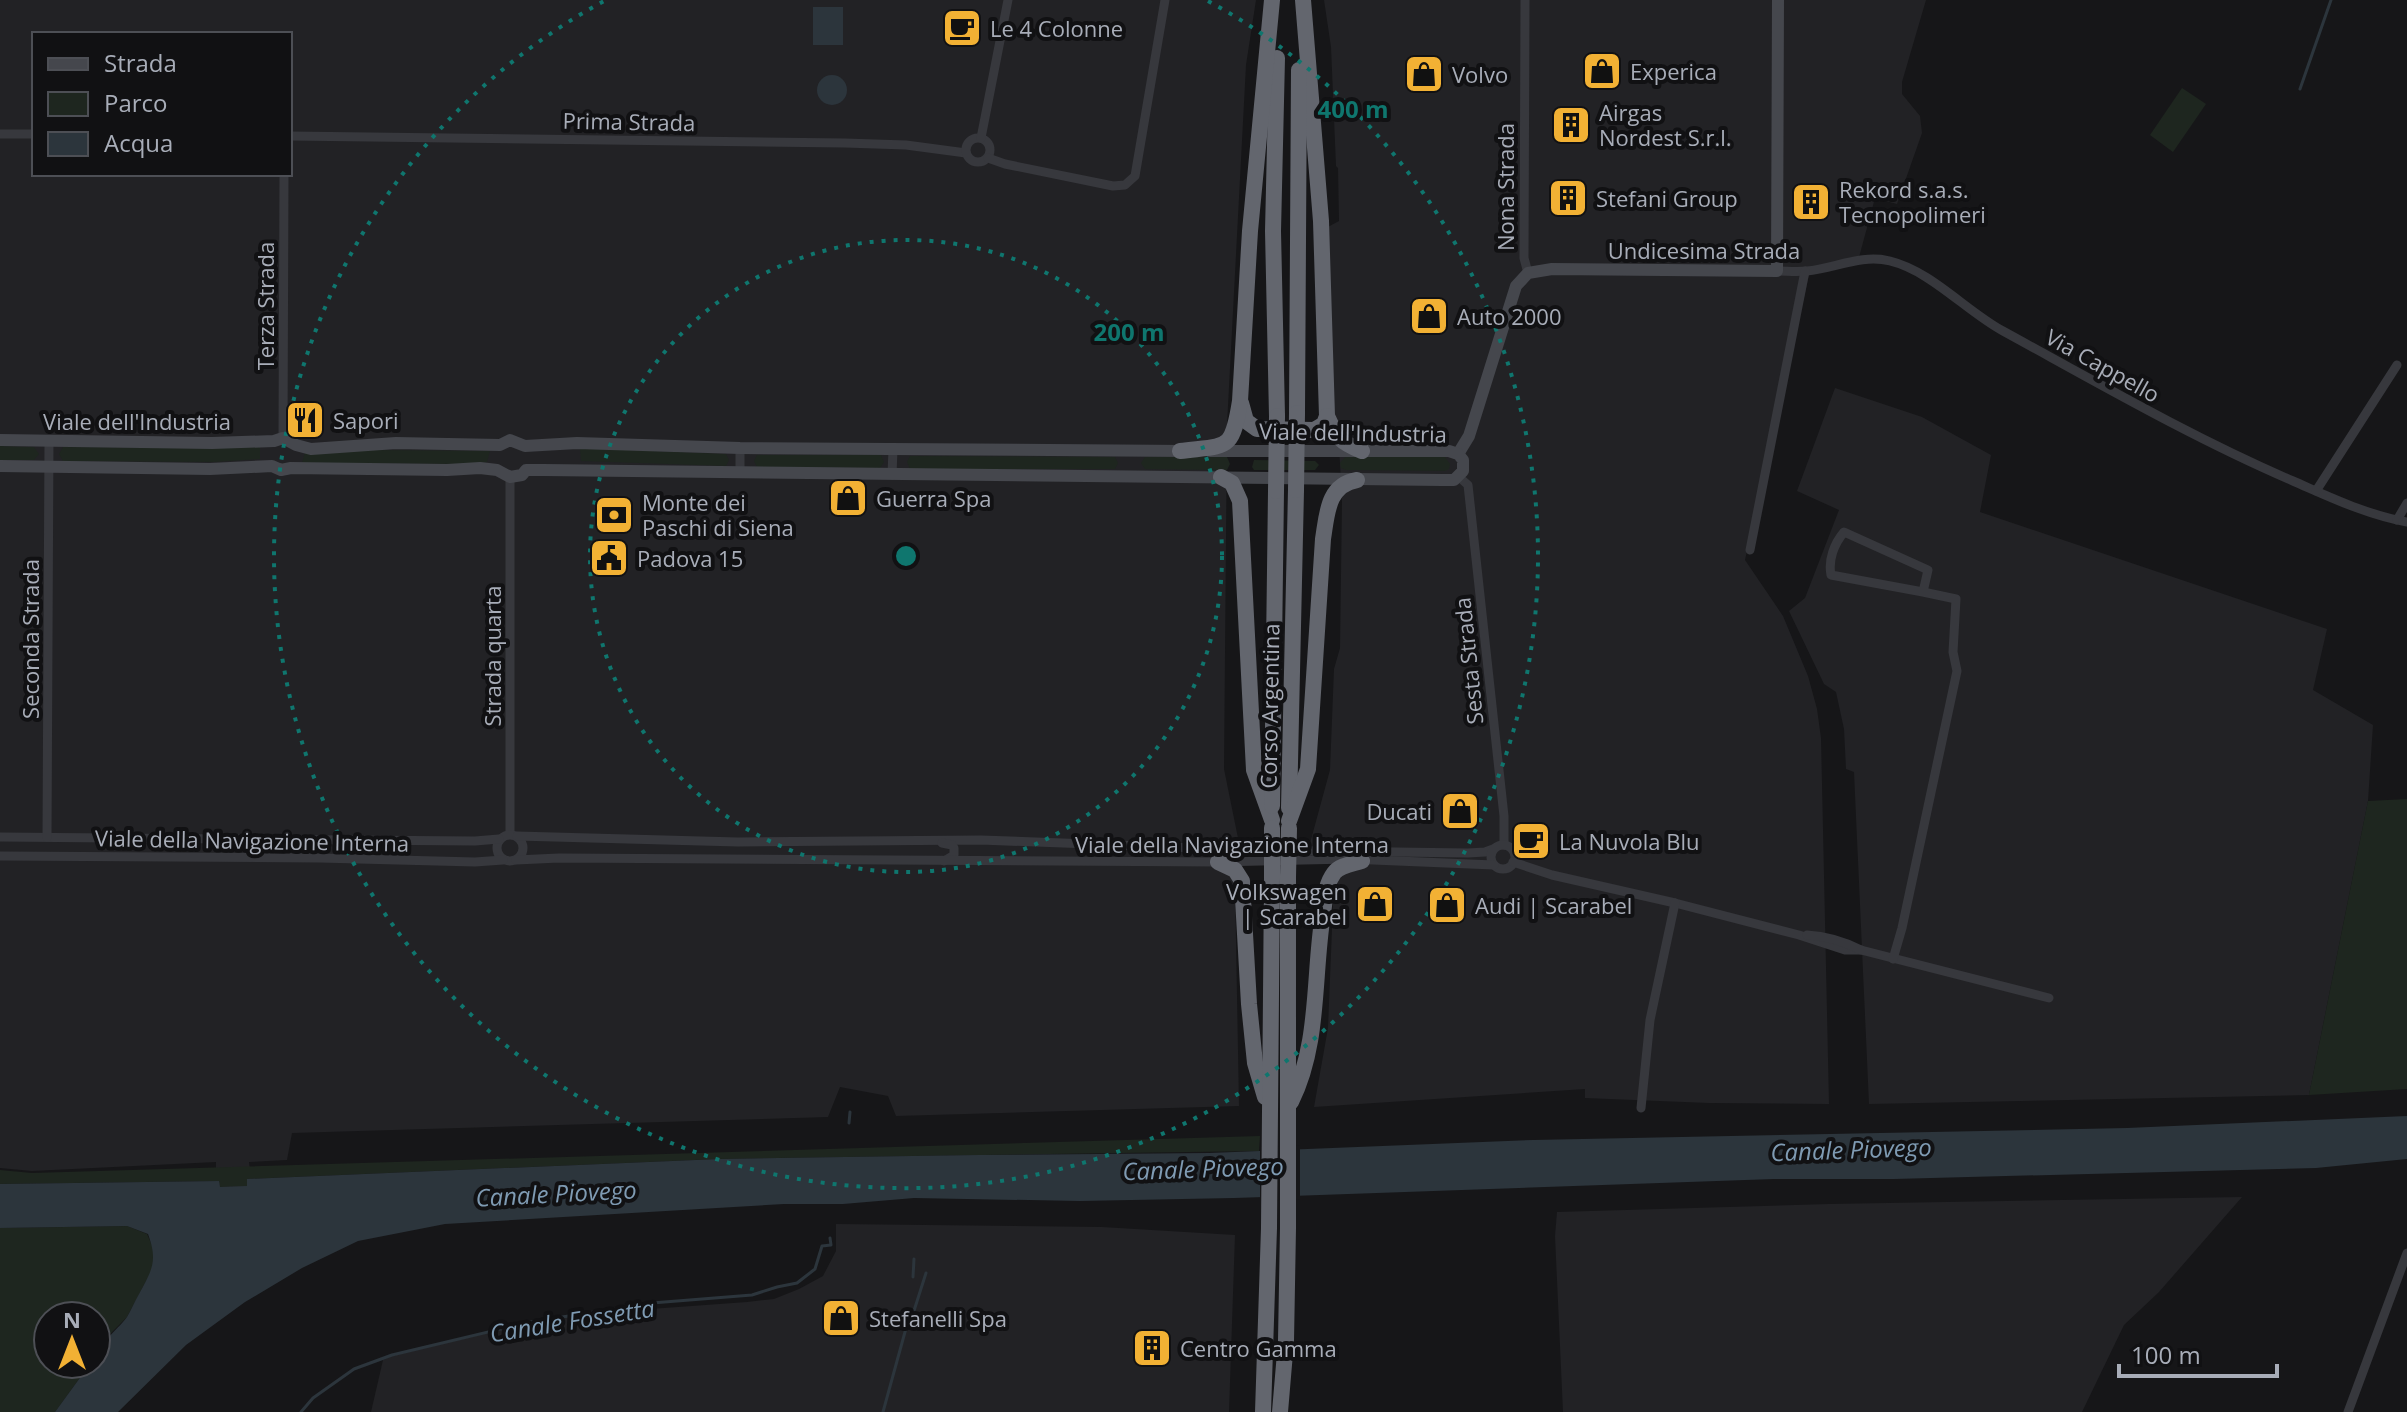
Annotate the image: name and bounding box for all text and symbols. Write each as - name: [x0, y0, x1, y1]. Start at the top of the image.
- cafe icon: Le 4 Colonne: [941, 7, 983, 49]
- place label: Le 4 Colonne: [990, 13, 1123, 43]
- legend: [32, 32, 292, 176]
- text: Strada: [104, 46, 177, 79]
- shop icon: Experica: [1581, 50, 1623, 92]
- shop icon: Volvo: [1403, 53, 1445, 95]
- place label: Experica: [1630, 56, 1717, 86]
- place label: Volvo: [1452, 59, 1508, 89]
- text: Parco: [104, 86, 168, 119]
- text: 400 m: [1318, 92, 1388, 125]
- place label: Airgas Nordest S.r.l.: [1599, 97, 1732, 152]
- building icon: Airgas Nordest S.r.l.: [1550, 104, 1592, 146]
- street label: Prima Strada: [562, 105, 696, 137]
- street label: Nona Strada: [1490, 123, 1520, 251]
- text: Acqua: [104, 126, 173, 159]
- place label: Rekord s.a.s. Tecnopolimeri: [1839, 174, 1986, 229]
- building icon: Stefani Group: [1547, 177, 1589, 219]
- building icon: Rekord s.a.s. Tecnopolimeri: [1790, 181, 1832, 223]
- place label: Stefani Group: [1596, 183, 1738, 213]
- street label: Undicesima Strada: [1608, 235, 1800, 265]
- street label: Terza Strada: [250, 242, 280, 370]
- shop icon: Auto 2000: [1408, 295, 1450, 337]
- place label: Auto 2000: [1457, 301, 1562, 331]
- text: 200 m: [1094, 315, 1164, 348]
- street label: Via Cappello: [2040, 321, 2166, 409]
- restaurant icon: Sapori: [284, 399, 326, 441]
- place label: Sapori: [333, 405, 399, 435]
- street label: Viale dell'Industria: [43, 406, 231, 436]
- street label: Viale dell'Industria: [1259, 415, 1447, 449]
- shop icon: Guerra Spa: [827, 477, 869, 519]
- place label: Guerra Spa: [876, 483, 992, 513]
- place label: Monte dei Paschi di Siena: [642, 487, 794, 542]
- bank icon: Monte dei Paschi di Siena: [593, 494, 635, 536]
- public building icon: Padova 15: [588, 537, 630, 579]
- centre of rings: [892, 542, 920, 570]
- place label: Padova 15: [637, 543, 743, 573]
- street label: Seconda Strada: [15, 559, 45, 719]
- street label: Strada quarta: [477, 586, 507, 726]
- street label: Sesta Strada: [1446, 596, 1490, 726]
- street label: Corso Argentina: [1253, 623, 1285, 789]
- shop icon: Ducati: [1439, 790, 1481, 832]
- place label: Ducati: [1366, 796, 1432, 826]
- cafe icon: La Nuvola Blu: [1510, 820, 1552, 862]
- street label: Viale della Navigazione Interna: [95, 822, 409, 858]
- place label: La Nuvola Blu: [1559, 826, 1699, 856]
- street label: Viale della Navigazione Interna: [1075, 829, 1389, 859]
- place label: Volkswagen | Scarabel: [1226, 876, 1347, 931]
- shop icon: Volkswagen | Scarabel: [1354, 883, 1396, 925]
- shop icon: Audi | Scarabel: [1426, 884, 1468, 926]
- place label: Audi | Scarabel: [1475, 890, 1632, 920]
- water label: Canale Piovego: [1770, 1130, 1932, 1168]
- water label: Canale Piovego: [1122, 1149, 1284, 1187]
- water label: Canale Piovego: [475, 1172, 637, 1214]
- water label: Canale Fossetta: [487, 1291, 657, 1349]
- shop icon: Stefanelli Spa: [820, 1297, 862, 1339]
- north arrow: [32, 1300, 112, 1380]
- place label: Stefanelli Spa: [869, 1303, 1007, 1333]
- text: N: [63, 1304, 81, 1334]
- building icon: Centro Gamma: [1131, 1327, 1173, 1369]
- scale bar: [2119, 1328, 2277, 1378]
- place label: Centro Gamma: [1180, 1333, 1337, 1363]
- text: 100 m: [2131, 1338, 2201, 1371]

